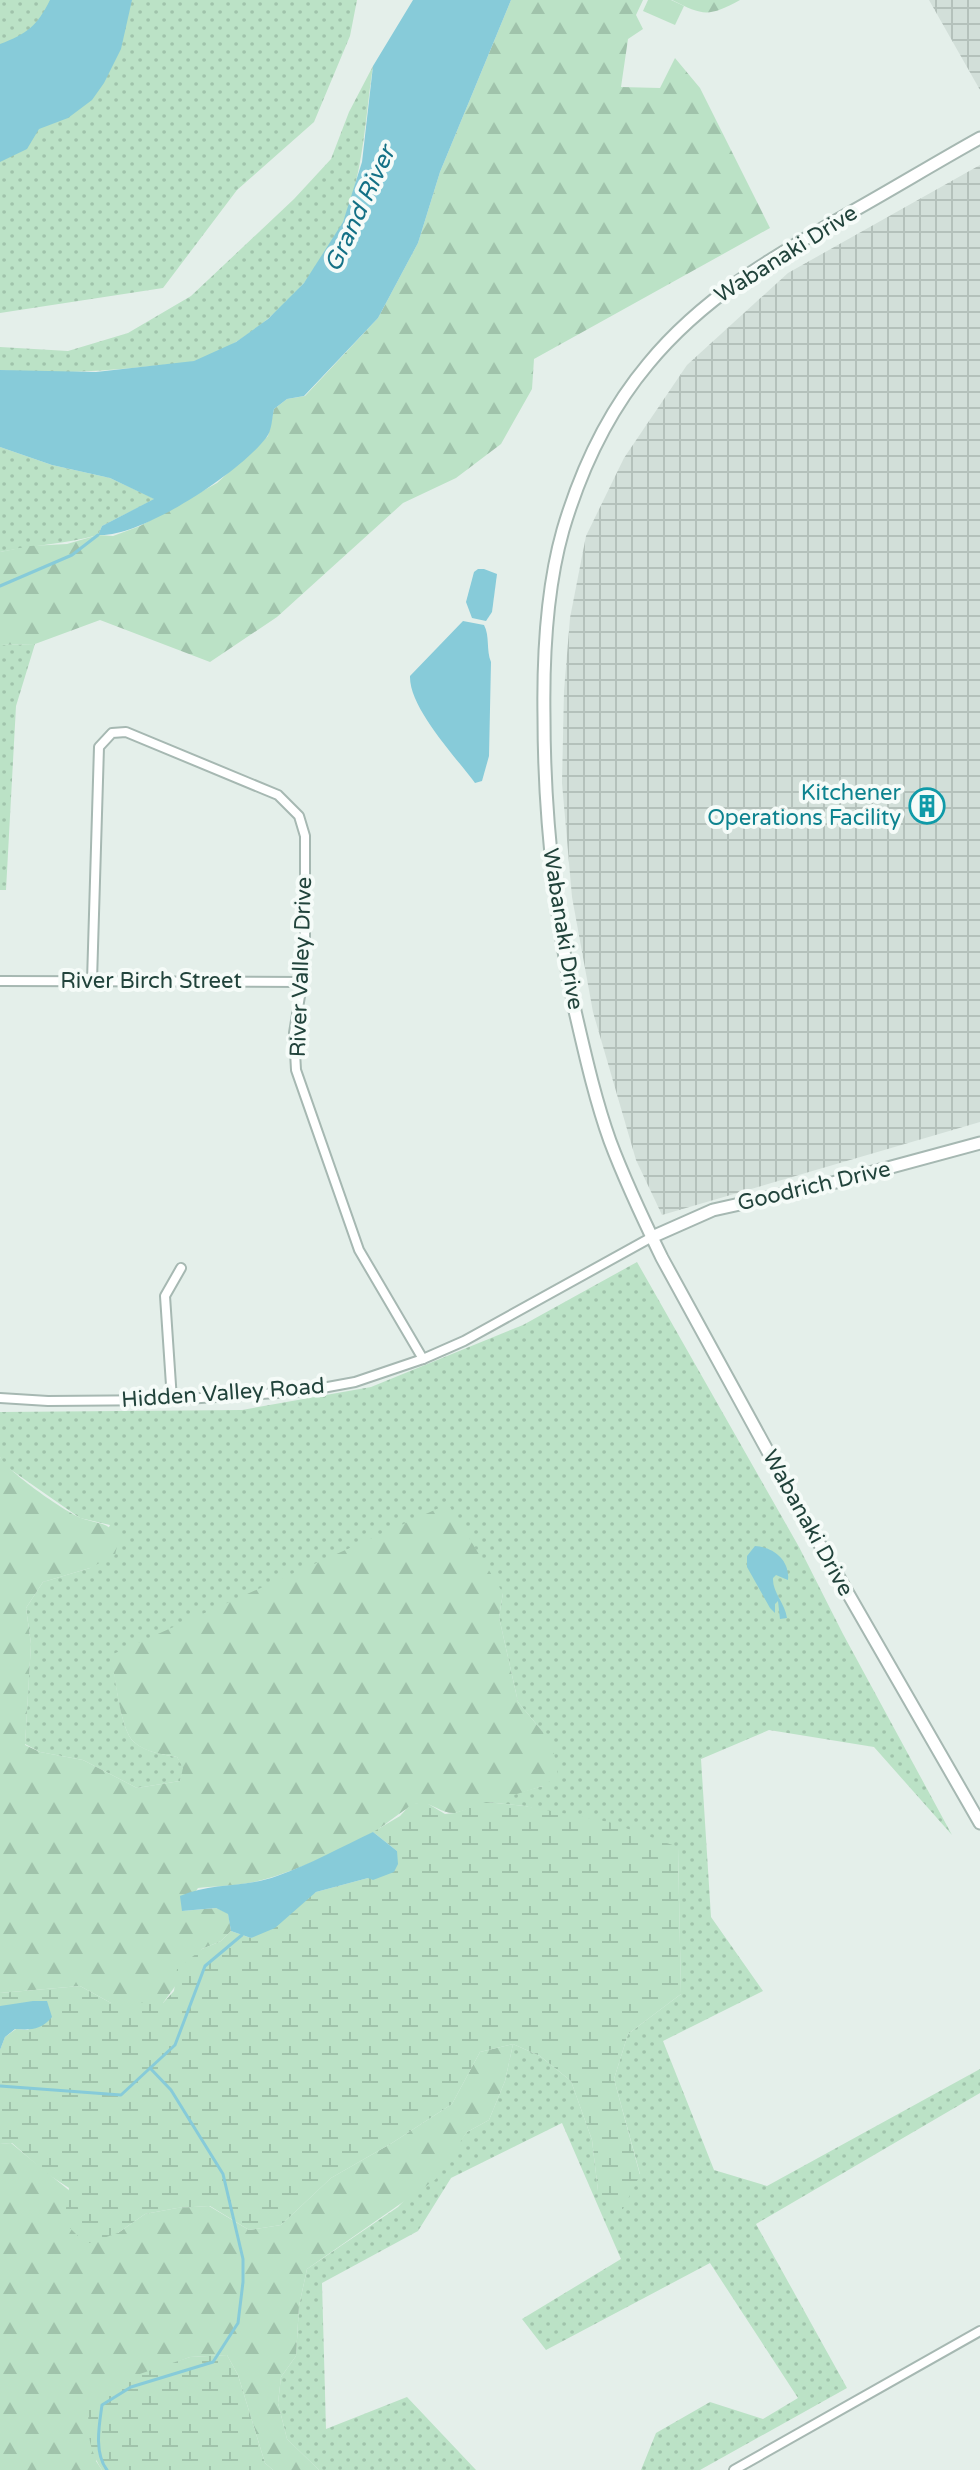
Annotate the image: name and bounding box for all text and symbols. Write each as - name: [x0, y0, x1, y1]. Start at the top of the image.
- water label: Grand River: [318, 139, 403, 276]
- street label: Wabanaki Drive: [710, 200, 862, 308]
- place label: Kitchener Operations Facility: [707, 780, 902, 831]
- building icon: Kitchener Operations Facility: [908, 787, 946, 825]
- street label: Wabanaki Drive: [537, 846, 589, 1012]
- street label: River Valley Drive: [285, 876, 317, 1058]
- street label: River Birch Street: [60, 968, 242, 994]
- street label: Goodrich Drive: [735, 1156, 893, 1216]
- street label: Hidden Valley Road: [120, 1373, 326, 1413]
- street label: Wabanaki Drive: [757, 1445, 859, 1601]

